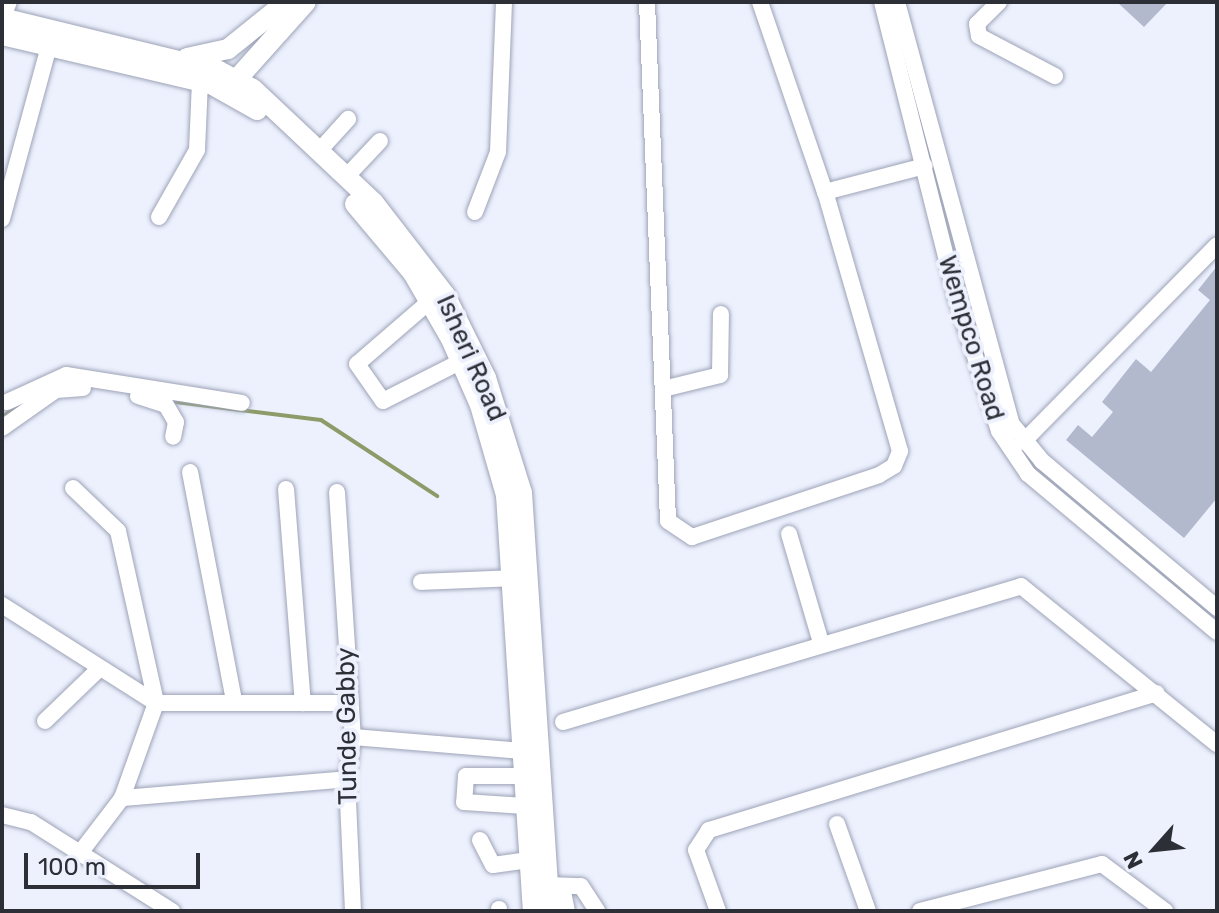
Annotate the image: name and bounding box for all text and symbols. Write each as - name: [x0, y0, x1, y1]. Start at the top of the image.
- street label: Wempco Road: [931, 252, 1011, 424]
- street label: Isheri Road: [429, 290, 513, 426]
- street label: Tunde Gabby: [330, 647, 364, 805]
- north arrow: [1115, 809, 1195, 889]
- scale bar: [28, 837, 204, 887]
- text: N: [1118, 847, 1149, 873]
- text: 100 m: [38, 853, 106, 881]

